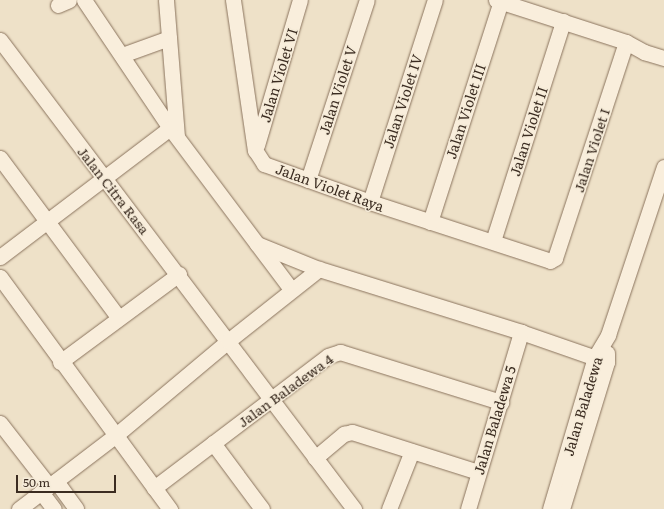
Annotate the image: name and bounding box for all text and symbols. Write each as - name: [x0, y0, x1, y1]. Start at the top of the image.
- street label: Jalan Violet VI: [256, 26, 300, 124]
- street label: Jalan Violet V: [315, 44, 359, 136]
- street label: Jalan Violet IV: [379, 52, 425, 150]
- street label: Jalan Violet III: [442, 61, 488, 161]
- street label: Jalan Violet II: [506, 84, 550, 178]
- street label: Jalan Violet I: [569, 106, 613, 194]
- street label: Jalan Citra Rasa: [75, 143, 153, 237]
- street label: Jalan Violet Raya: [274, 160, 386, 214]
- street label: Jalan Baladewa 4: [234, 350, 336, 430]
- street label: Jalan Baladewa: [559, 354, 605, 458]
- street label: Jalan Baladewa 5: [469, 364, 519, 476]
- scale bar: [18, 467, 118, 493]
- text: 50 m: [23, 473, 50, 491]

